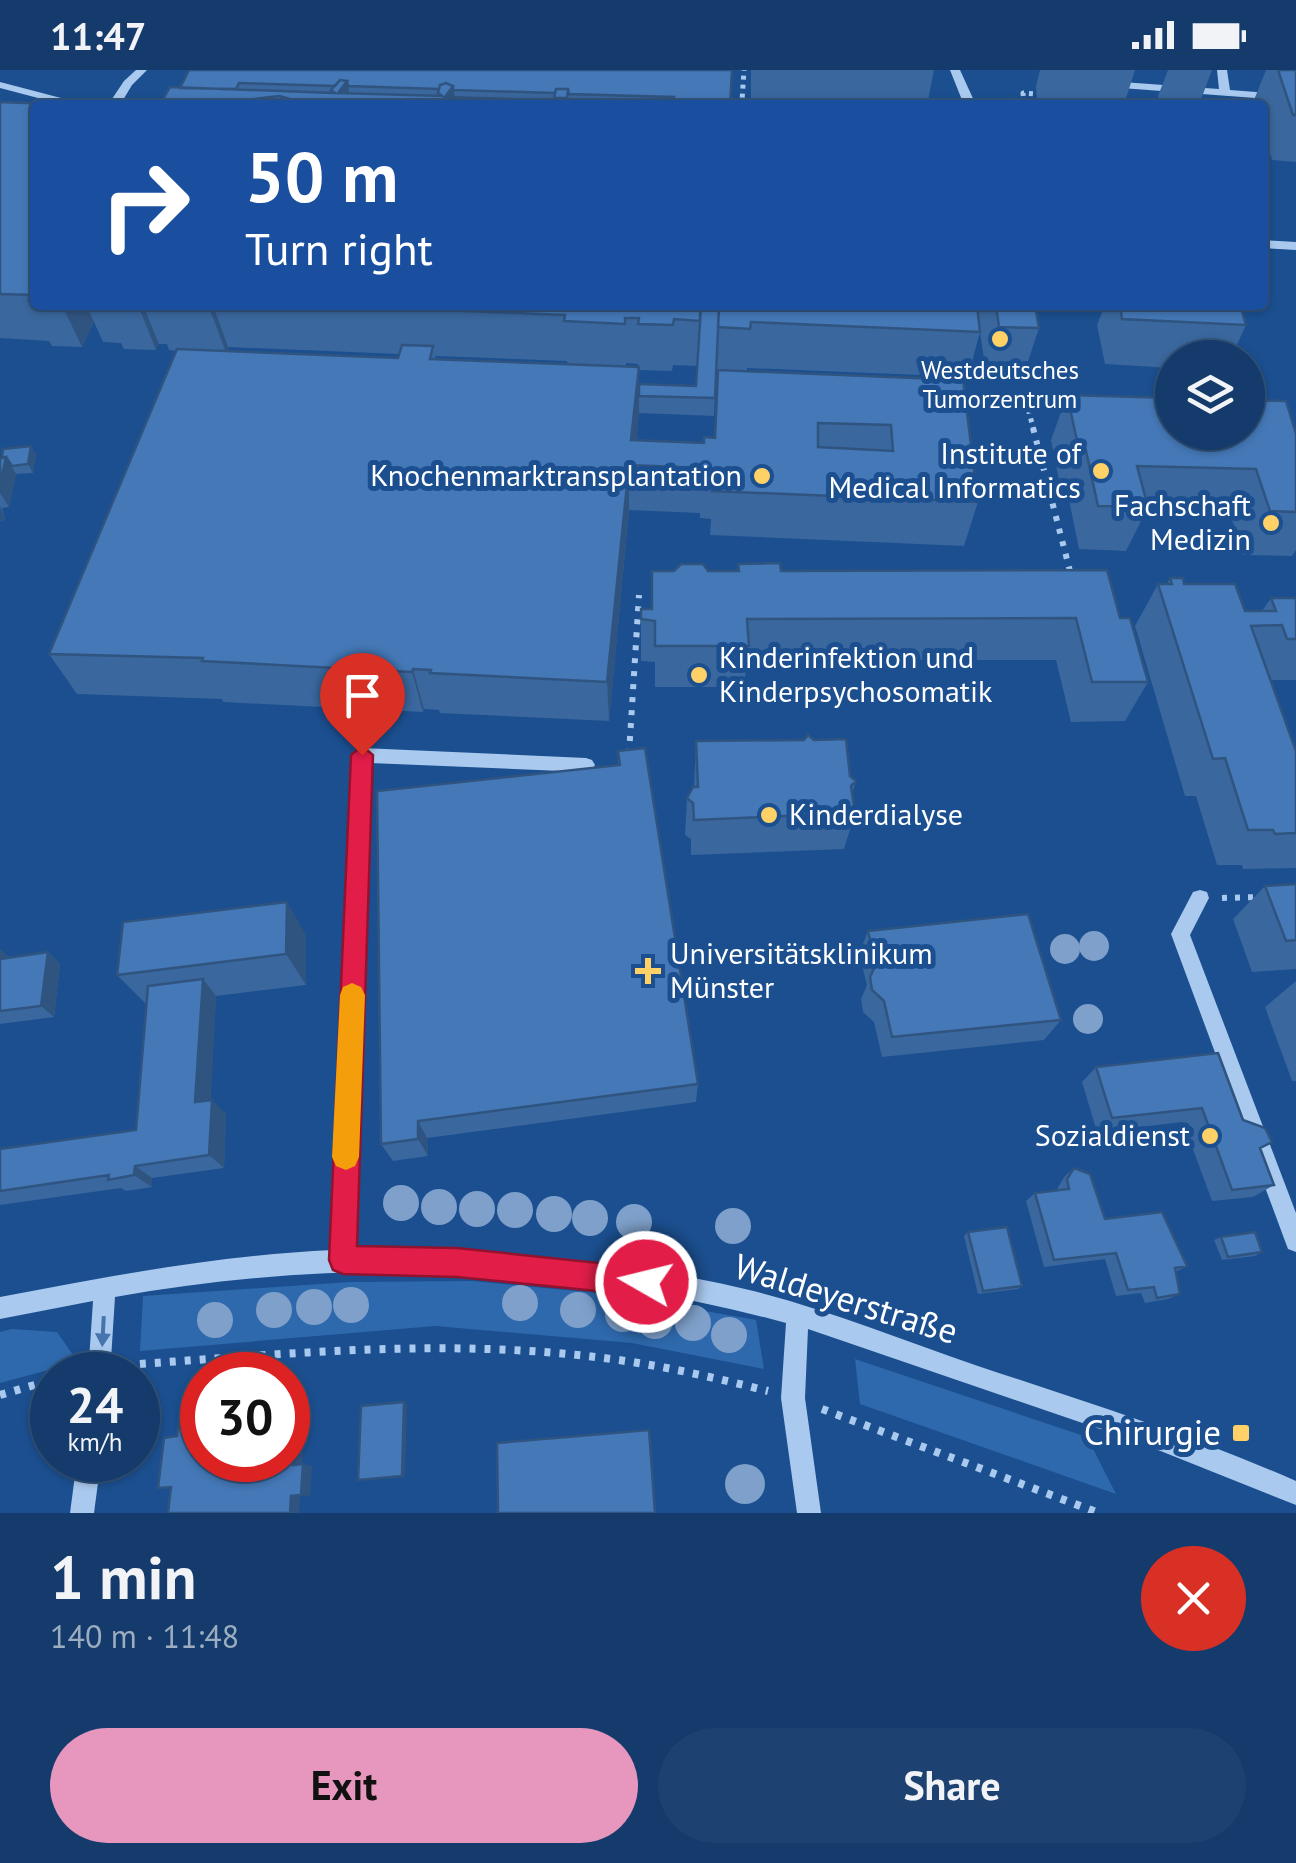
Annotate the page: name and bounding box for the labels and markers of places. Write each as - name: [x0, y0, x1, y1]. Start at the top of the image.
- marker: Westdeutsches Tumorzentrum: [989, 328, 1011, 350]
- place label: Westdeutsches Tumorzentrum: [921, 354, 1079, 415]
- place label: Institute of Medical Informatics: [828, 433, 1082, 506]
- place label: Knochenmarktransplantation: [370, 455, 742, 494]
- marker: Institute of Medical Informatics: [1090, 460, 1112, 482]
- marker: Knochenmarktransplantation: [751, 465, 773, 487]
- place label: Fachschaft Medizin: [1114, 485, 1251, 558]
- marker: Fachschaft Medizin: [1260, 512, 1282, 534]
- place label: Kinderinfektion und Kinderpsychosomatik: [719, 637, 993, 710]
- pin: [320, 653, 405, 756]
- marker: Kinderinfektion und Kinderpsychosomatik: [688, 664, 710, 686]
- place label: Kinderdialyse: [789, 794, 963, 833]
- marker: Kinderdialyse: [758, 804, 780, 826]
- place label: Universitätsklinikum Münster: [670, 933, 933, 1006]
- marker: Universitätsklinikum Münster: [635, 958, 661, 984]
- place label: Sozialdienst: [1035, 1115, 1190, 1154]
- marker: Sozialdienst: [1199, 1125, 1221, 1147]
- place label: Chirurgie: [1084, 1409, 1221, 1455]
- marker: Chirurgie: [1230, 1422, 1252, 1444]

